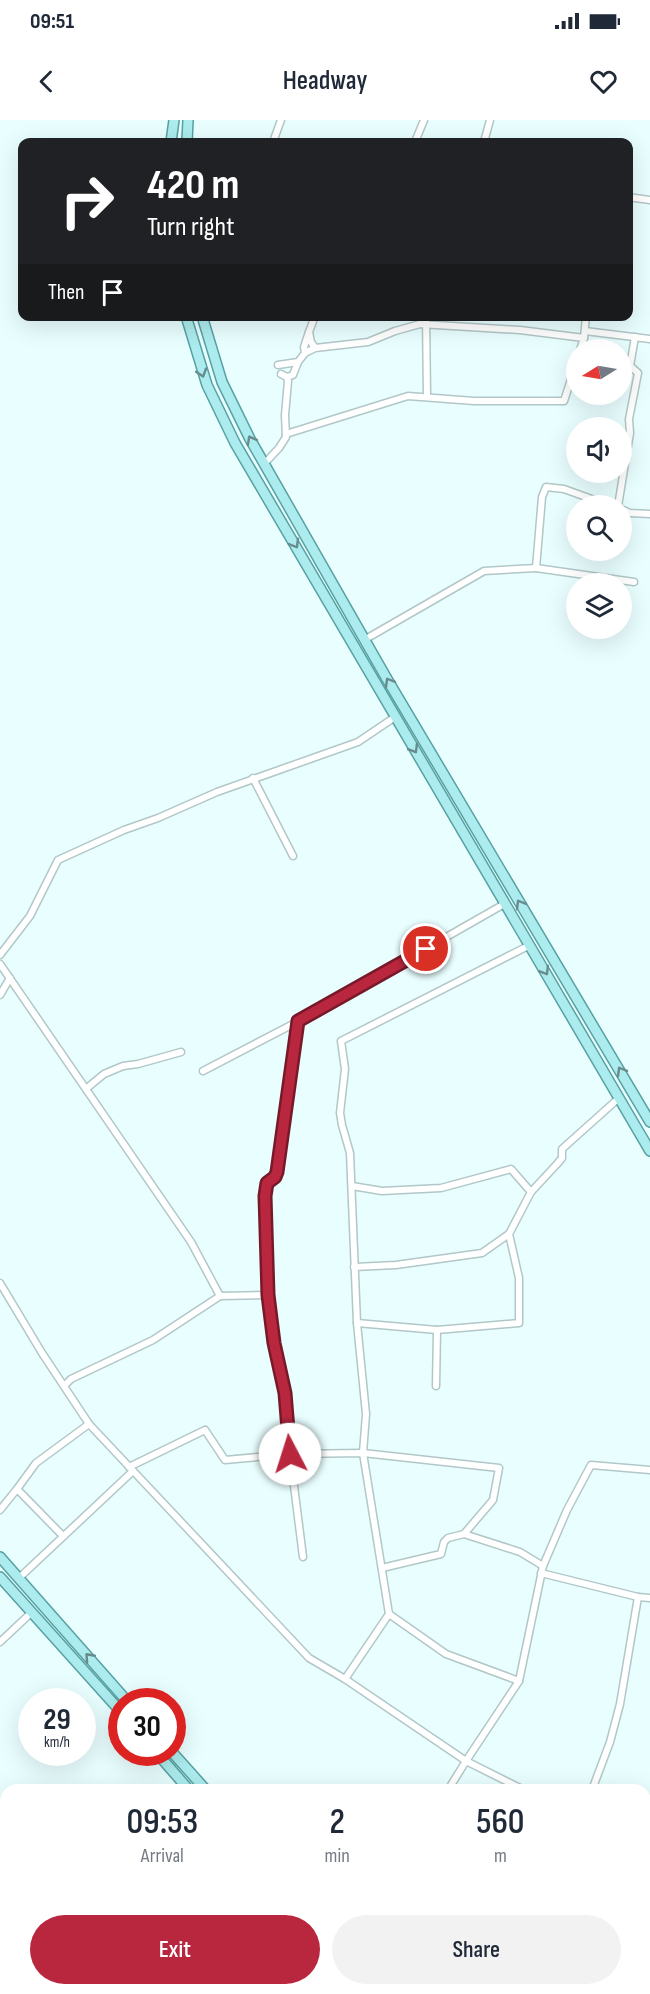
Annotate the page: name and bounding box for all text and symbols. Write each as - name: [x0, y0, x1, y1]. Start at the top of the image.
- text: 09:51: [30, 8, 74, 35]
- icon: back: [30, 65, 63, 98]
- text: Headway: [283, 65, 367, 97]
- icon: heart: [587, 65, 620, 98]
- text: 420 m: [147, 160, 239, 211]
- icon: right: [48, 162, 126, 240]
- text: Turn right: [147, 211, 234, 243]
- icon: arrive: [96, 276, 129, 309]
- text: Then: [48, 279, 84, 306]
- north arrow: [566, 339, 632, 405]
- map controls: [566, 339, 632, 639]
- one-way arrow: [195, 367, 208, 378]
- button: sound: [566, 417, 632, 483]
- one-way arrow: [247, 436, 258, 446]
- button: search: [566, 495, 632, 561]
- one-way arrow: [288, 538, 299, 548]
- button: layers: [566, 573, 632, 639]
- one-way arrow: [384, 678, 396, 688]
- one-way arrow: [407, 743, 418, 753]
- one-way arrow: [516, 900, 528, 910]
- pin: [400, 923, 451, 974]
- icon: arrive: [409, 932, 442, 965]
- one-way arrow: [538, 965, 550, 975]
- one-way arrow: [617, 1067, 628, 1077]
- position arrow: [258, 1422, 322, 1486]
- one-way arrow: [85, 1653, 96, 1664]
- speed limit sign: 30: [108, 1688, 186, 1766]
- text: 29: [43, 1702, 71, 1738]
- text: km/h: [44, 1733, 70, 1752]
- text: 09:53: [126, 1801, 198, 1844]
- text: 2: [329, 1801, 345, 1844]
- text: 560: [476, 1801, 525, 1844]
- text: Arrival: [141, 1844, 184, 1868]
- text: min: [325, 1844, 350, 1868]
- text: m: [494, 1844, 507, 1868]
- button: Exit: [30, 1915, 320, 1984]
- button: Share: [332, 1915, 621, 1984]

